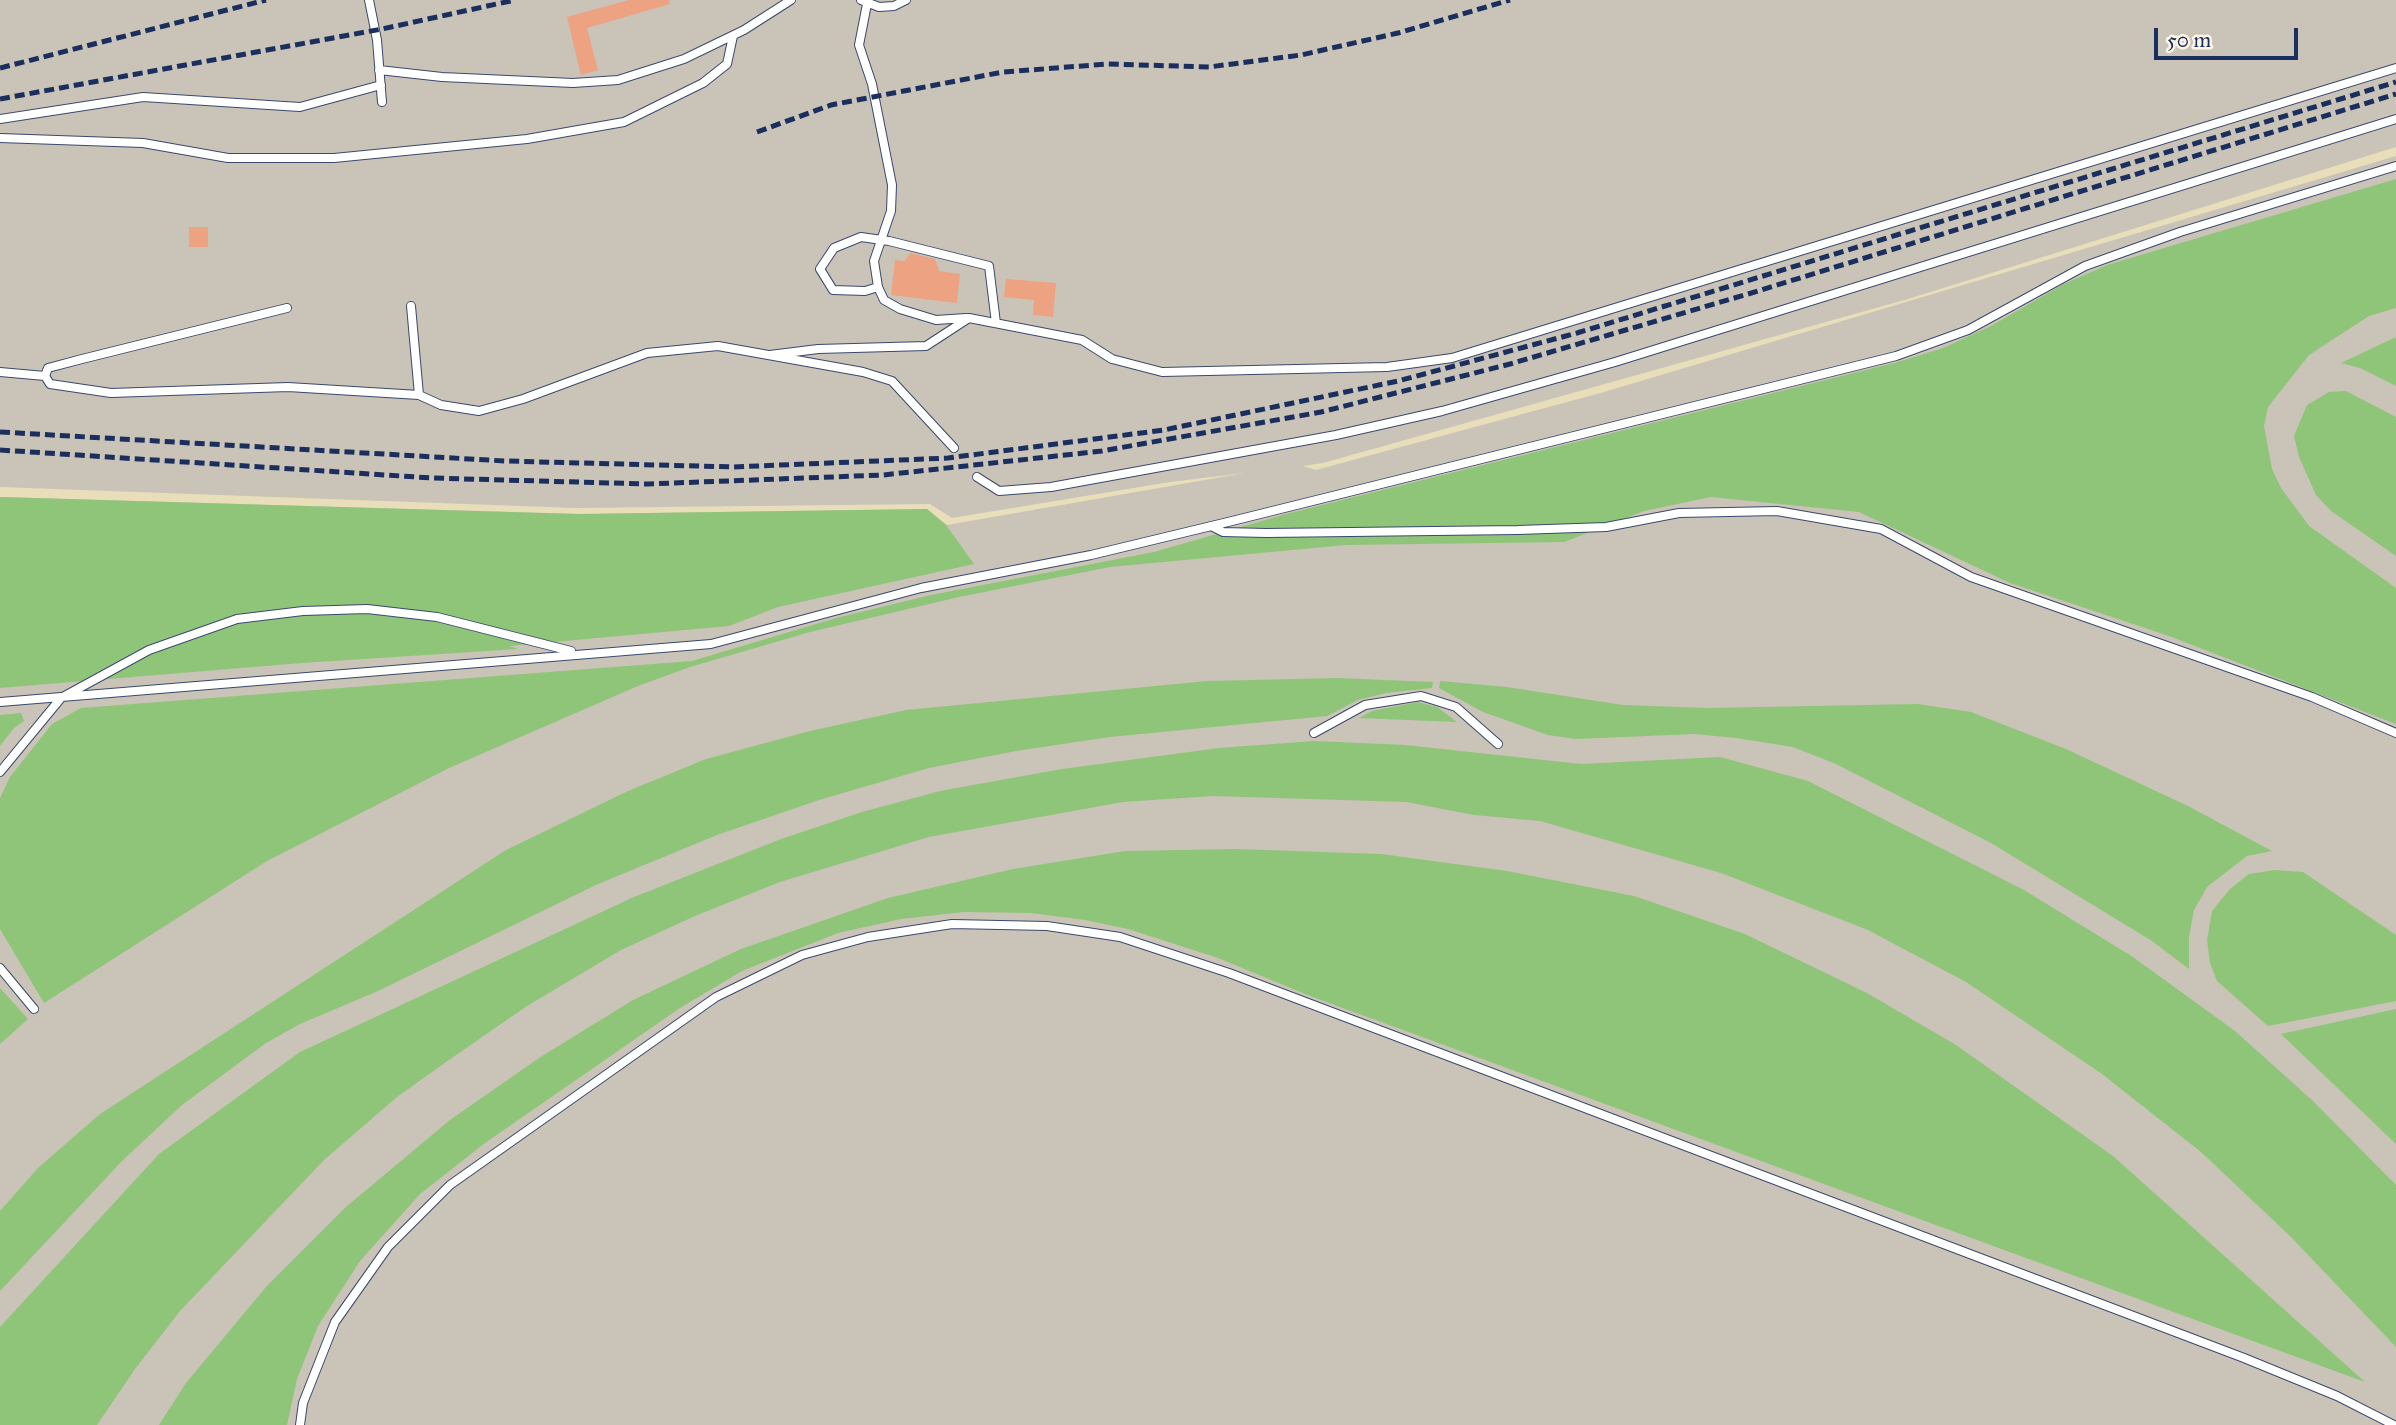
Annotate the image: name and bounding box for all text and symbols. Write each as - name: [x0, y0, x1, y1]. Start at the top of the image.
- scale bar: [2158, 14, 2302, 58]
- text: 50 m: [2167, 27, 2211, 53]

